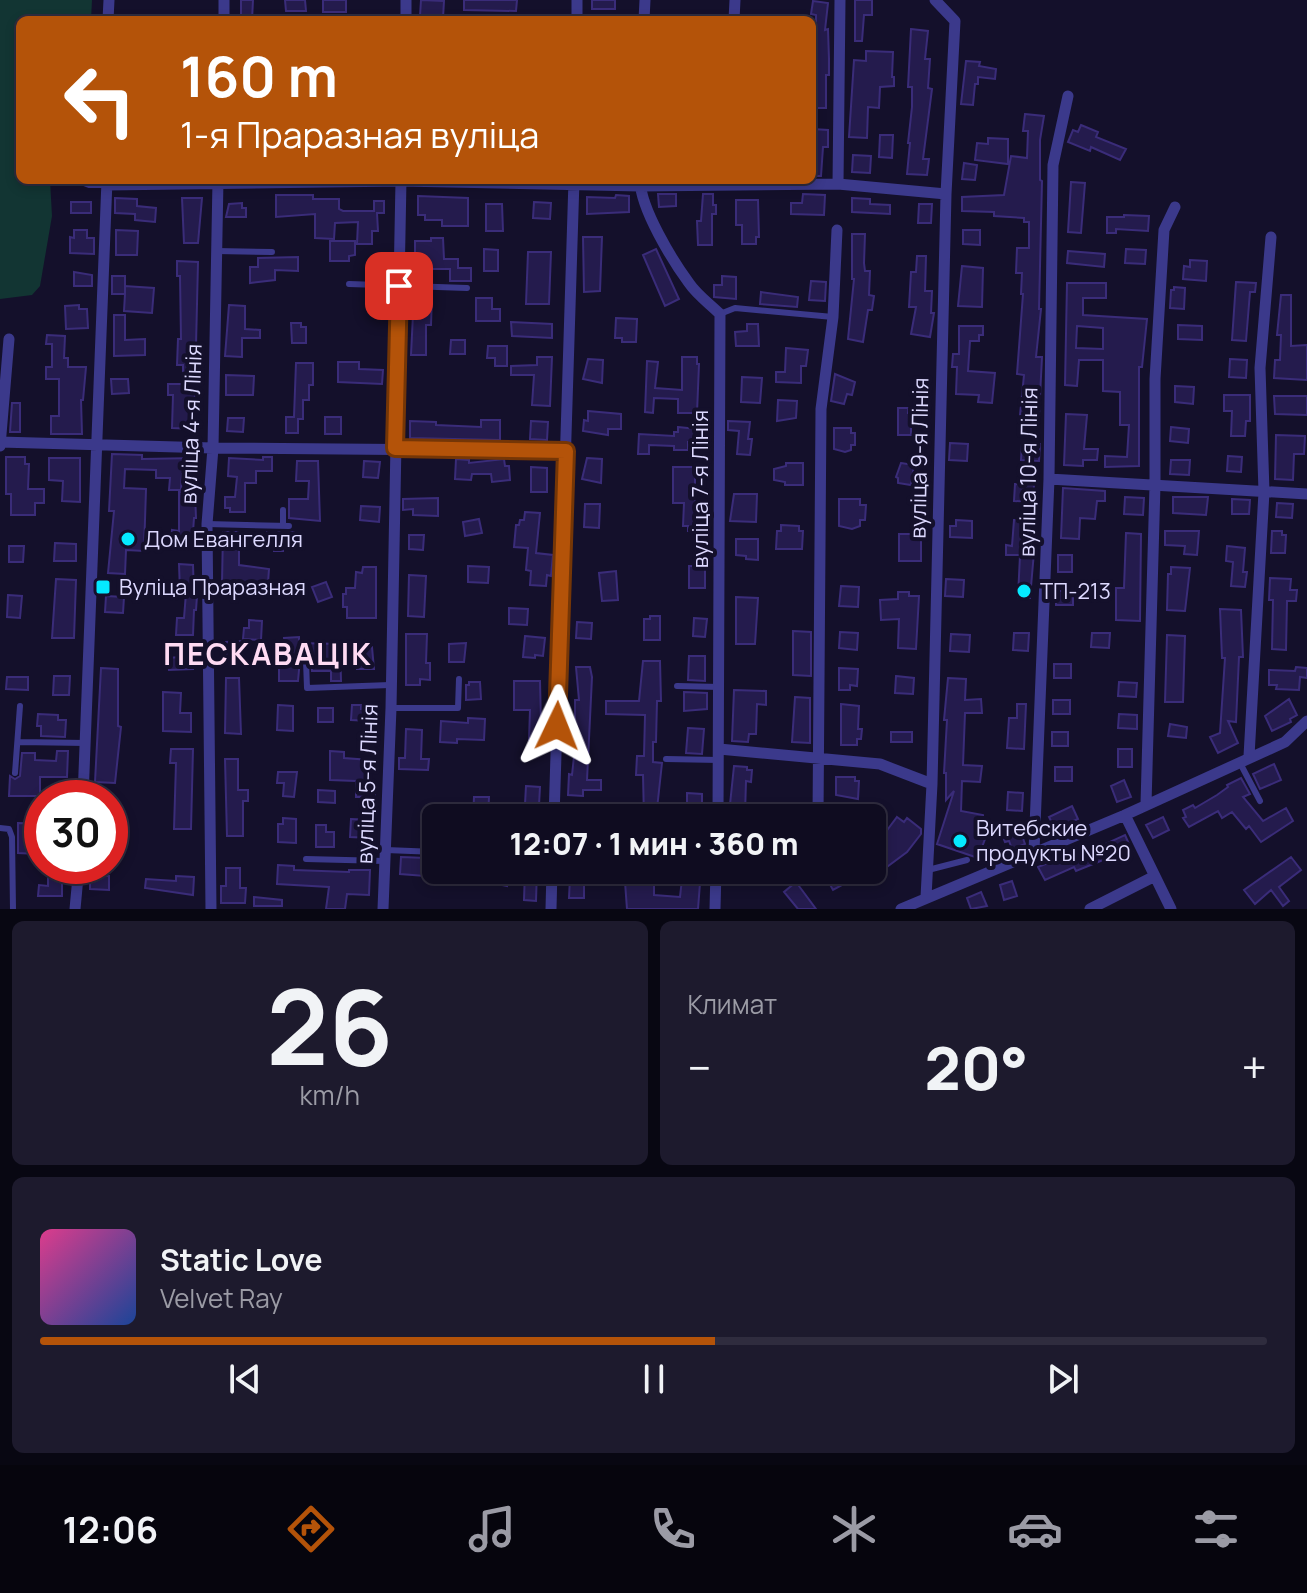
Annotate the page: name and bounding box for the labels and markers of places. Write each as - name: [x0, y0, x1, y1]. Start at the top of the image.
- pin: [365, 252, 433, 320]
- place label: Дом Евангелля: [144, 524, 303, 554]
- marker: Дом Евангелля: [119, 530, 137, 548]
- place label: Вуліца Праразная: [119, 572, 306, 602]
- place label: ТП-213: [1040, 576, 1111, 606]
- marker: Вуліца Праразная: [94, 578, 112, 596]
- marker: ТП-213: [1015, 582, 1033, 600]
- place label: Витебские продукты №20: [976, 813, 1131, 868]
- marker: Витебские продукты №20: [951, 832, 969, 850]

